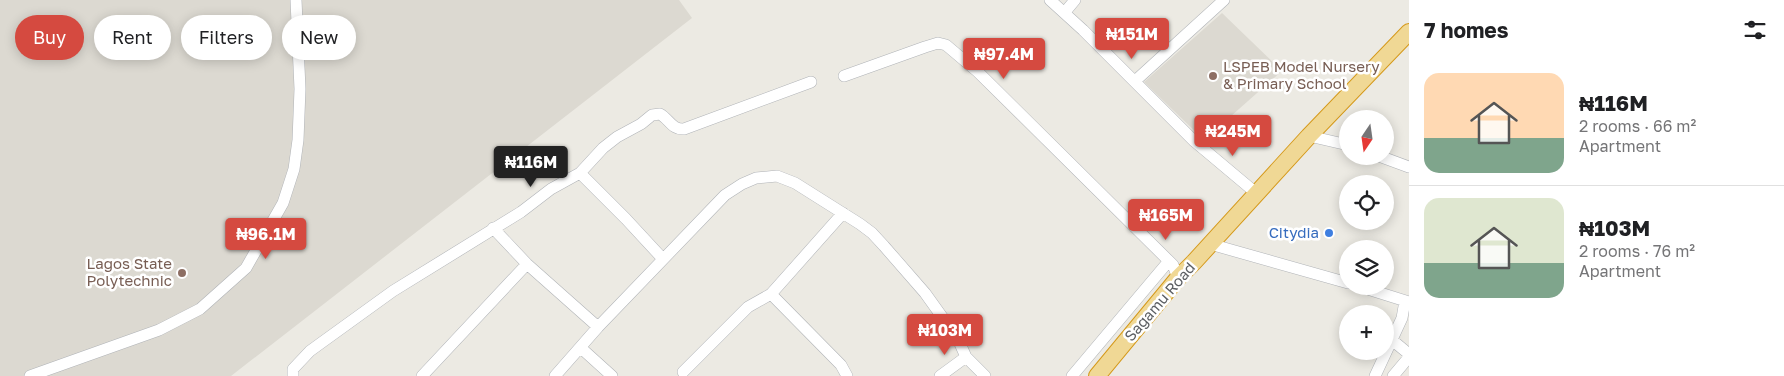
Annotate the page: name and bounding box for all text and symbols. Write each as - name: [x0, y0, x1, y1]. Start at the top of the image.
- chip: Buy: [15, 15, 84, 60]
- chip: Rent: [94, 15, 171, 60]
- chip: Filters: [181, 15, 272, 60]
- chip: New: [282, 15, 356, 60]
- icon: filters: [1741, 16, 1769, 44]
- text: 7 homes: [1424, 17, 1509, 43]
- pin: ₦151M: [1097, 18, 1167, 60]
- text: ₦151M: [1106, 24, 1158, 44]
- pin: ₦97.4M: [963, 38, 1045, 80]
- text: ₦97.4M: [974, 44, 1034, 64]
- place label: LSPEB Model Nursery & Primary School: [1223, 57, 1380, 92]
- marker: LSPEB Model Nursery & Primary School: [1207, 70, 1219, 82]
- text: ₦116M: [1579, 90, 1648, 116]
- icon: home: [1464, 93, 1524, 153]
- north arrow: [1339, 110, 1394, 165]
- map controls: [1339, 110, 1394, 360]
- pin: ₦245M: [1198, 114, 1268, 157]
- text: 2 rooms · 66 m²: [1579, 116, 1696, 136]
- text: ₦245M: [1205, 121, 1261, 141]
- text: Apartment: [1579, 136, 1661, 156]
- pin: ₦116M: [496, 146, 566, 188]
- text: ₦116M: [505, 152, 557, 172]
- button: locate: [1339, 175, 1394, 230]
- pin: ₦165M: [1131, 198, 1201, 241]
- text: ₦165M: [1139, 205, 1193, 225]
- text: ₦103M: [1579, 215, 1650, 241]
- pin: ₦96.1M: [225, 218, 307, 260]
- icon: home: [1464, 218, 1524, 278]
- place label: Citydia: [1269, 223, 1319, 241]
- text: ₦96.1M: [236, 224, 296, 244]
- marker: Citydia: [1323, 227, 1335, 239]
- button: layers: [1339, 240, 1394, 295]
- text: 2 rooms · 76 m²: [1579, 241, 1695, 261]
- place label: Lagos State Polytechnic: [86, 254, 172, 289]
- street label: Sagamu Road: [1120, 258, 1198, 344]
- text: Apartment: [1579, 261, 1661, 281]
- marker: Lagos State Polytechnic: [176, 267, 188, 279]
- button: +: [1339, 305, 1394, 360]
- pin: ₦103M: [910, 314, 980, 356]
- text: ₦103M: [918, 320, 972, 340]

